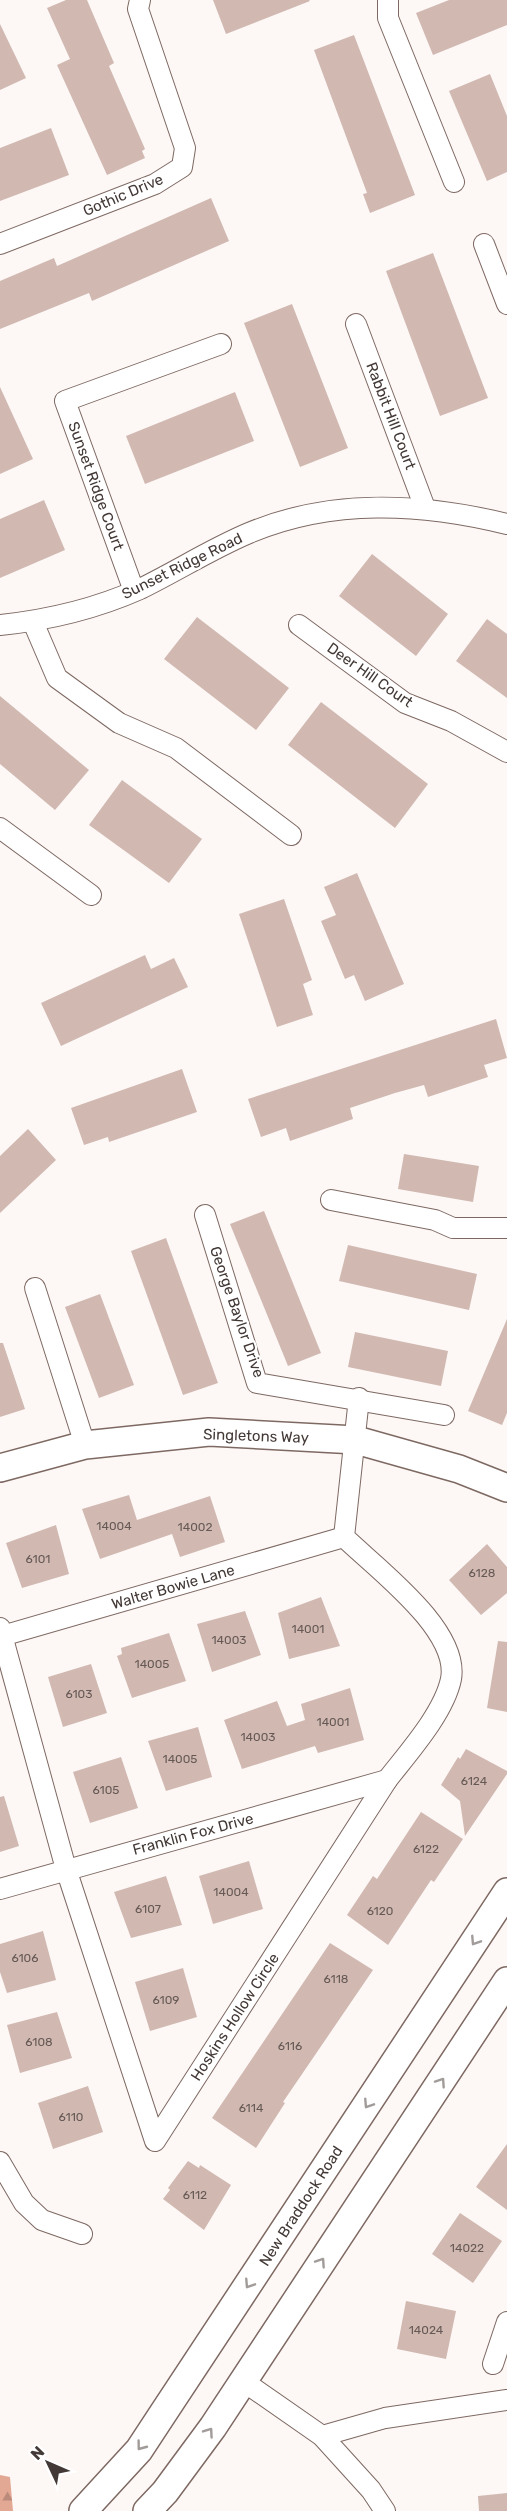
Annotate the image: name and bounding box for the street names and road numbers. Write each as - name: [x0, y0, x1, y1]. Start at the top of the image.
- street label: Gothic Drive: [80, 170, 166, 220]
- street label: Rabbit Hill Court: [362, 360, 420, 472]
- street label: Sunset Ridge Court: [64, 419, 128, 553]
- street label: Sunset Ridge Road: [119, 529, 245, 603]
- street label: Deer Hill Court: [324, 639, 417, 711]
- street label: George Baylor Drive: [206, 1244, 268, 1380]
- street label: Singletons Way: [203, 1425, 309, 1447]
- street label: Walter Bowie Lane: [109, 1561, 237, 1613]
- street label: Franklin Fox Drive: [131, 1809, 255, 1859]
- street label: Hoskins Hollow Circle: [187, 1950, 283, 2084]
- street label: New Braddock Road: [255, 2143, 347, 2269]

